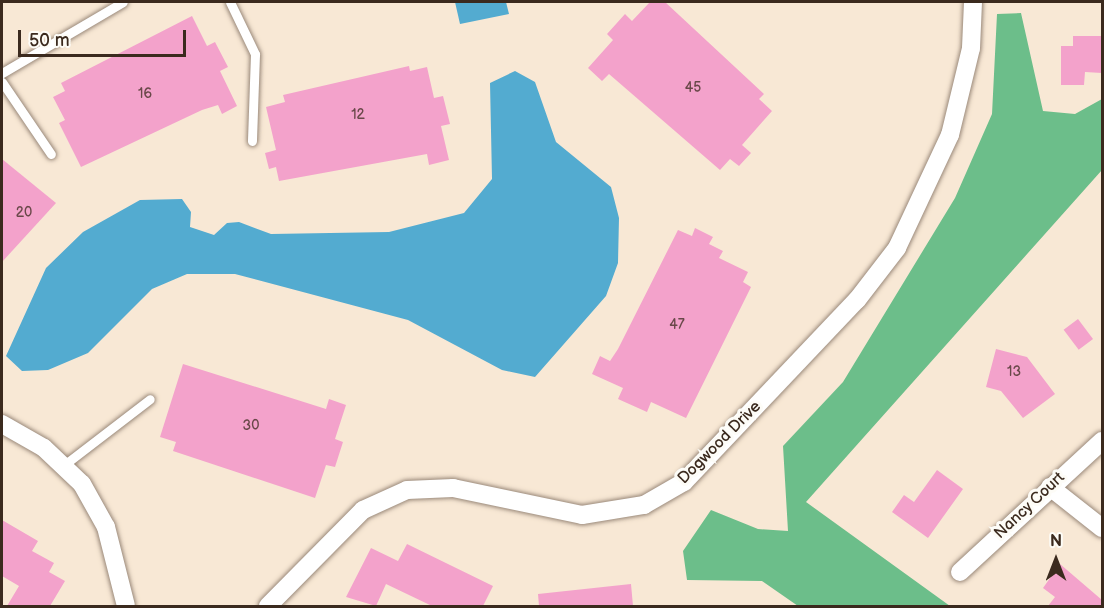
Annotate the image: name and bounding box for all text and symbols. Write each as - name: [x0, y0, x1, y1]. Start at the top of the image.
- scale bar: [21, 18, 189, 56]
- text: 50 m: [29, 30, 70, 51]
- house number: 45: [685, 80, 701, 96]
- house number: 16: [138, 86, 152, 102]
- house number: 12: [351, 107, 365, 123]
- house number: 20: [16, 205, 32, 221]
- house number: 47: [669, 317, 685, 333]
- house number: 13: [1007, 364, 1021, 380]
- street label: Dogwood Drive: [674, 397, 766, 489]
- house number: 30: [243, 418, 259, 434]
- street label: Nancy Court: [990, 468, 1070, 544]
- north arrow: [1026, 530, 1086, 590]

